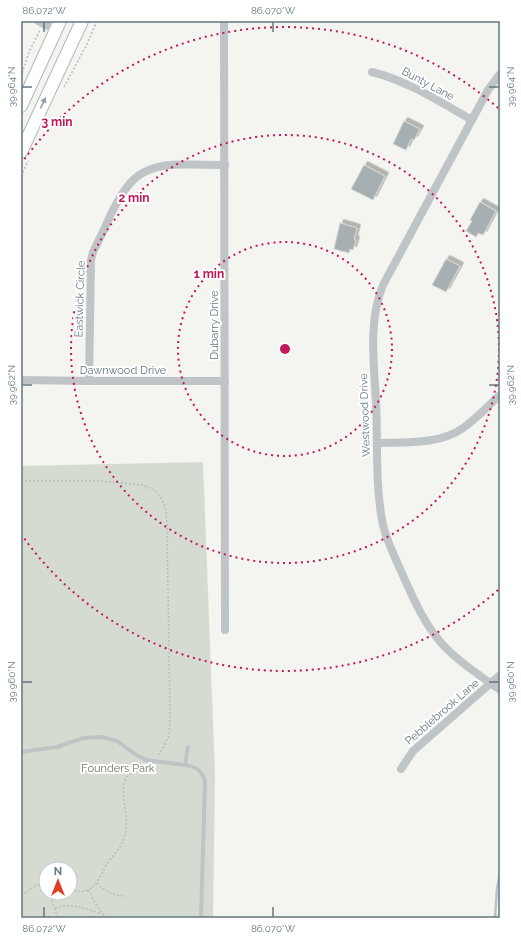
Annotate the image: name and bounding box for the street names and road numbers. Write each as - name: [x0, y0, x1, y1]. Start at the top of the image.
- street label: Bunty Lane: [399, 65, 457, 104]
- street label: Eastwick Circle: [72, 260, 88, 338]
- street label: Dubarry Drive: [208, 290, 221, 360]
- street label: Dawnwood Drive: [80, 364, 167, 377]
- street label: Westwood Drive: [357, 372, 373, 457]
- street label: Pebblebrook Lane: [402, 676, 482, 748]

